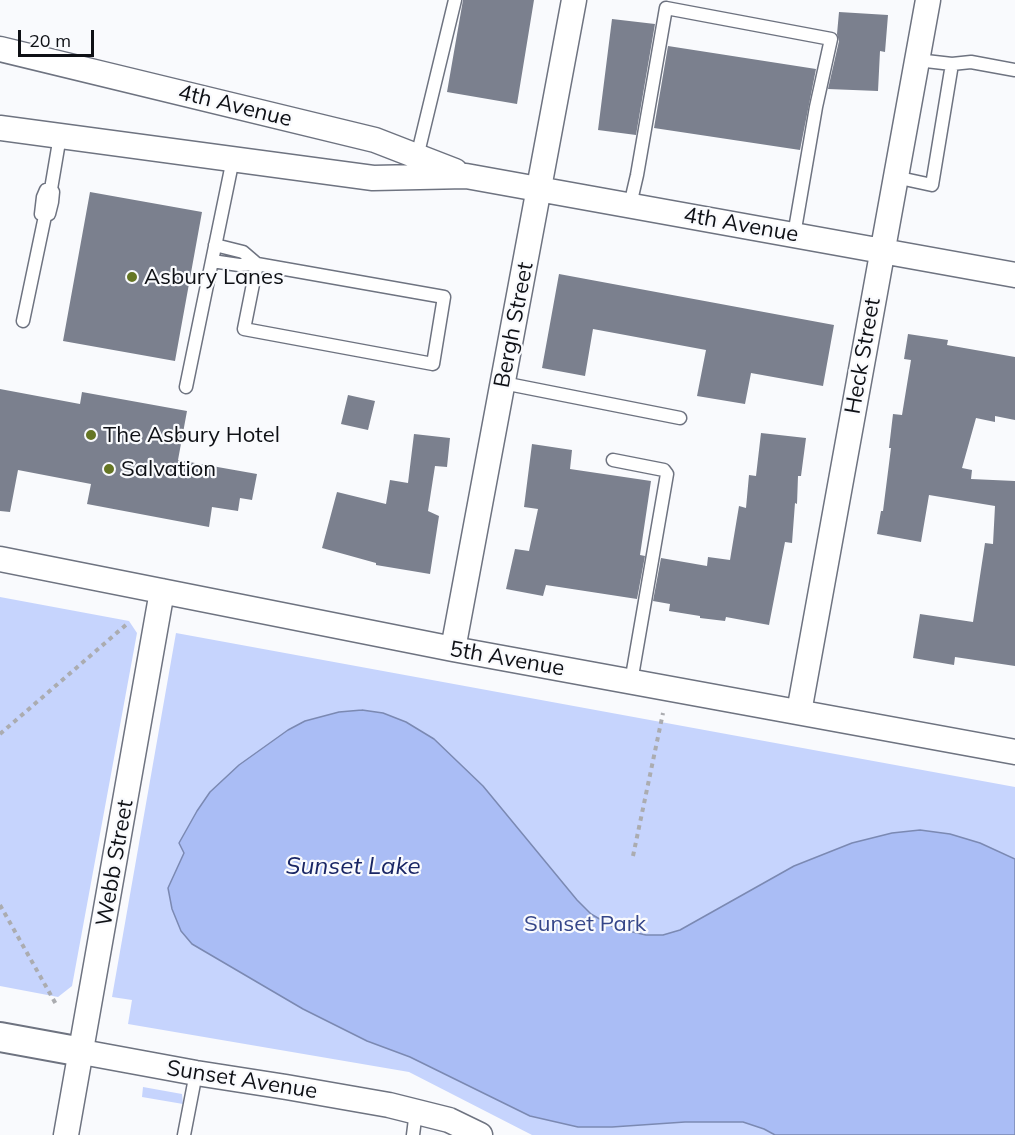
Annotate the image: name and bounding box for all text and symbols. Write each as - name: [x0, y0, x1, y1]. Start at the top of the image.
- scale bar: [21, 18, 98, 56]
- text: 20 m: [29, 29, 71, 52]
- street label: 4th Avenue: [175, 79, 295, 133]
- street label: 4th Avenue: [682, 202, 800, 248]
- street label: Bergh Street: [489, 260, 539, 390]
- place label: Asbury Lanes: [144, 264, 284, 290]
- marker: Asbury Lanes: [125, 270, 139, 284]
- street label: Heck Street: [840, 296, 886, 416]
- place label: The Asbury Hotel: [103, 422, 280, 448]
- marker: The Asbury Hotel: [84, 428, 98, 442]
- place label: Salvation: [121, 456, 216, 482]
- marker: Salvation: [102, 462, 116, 476]
- street label: 5th Avenue: [448, 636, 566, 682]
- street label: Webb Street: [91, 798, 139, 928]
- water label: Sunset Lake: [285, 853, 421, 881]
- park label: Sunset Park: [524, 911, 646, 937]
- street label: Sunset Avenue: [165, 1055, 319, 1105]

